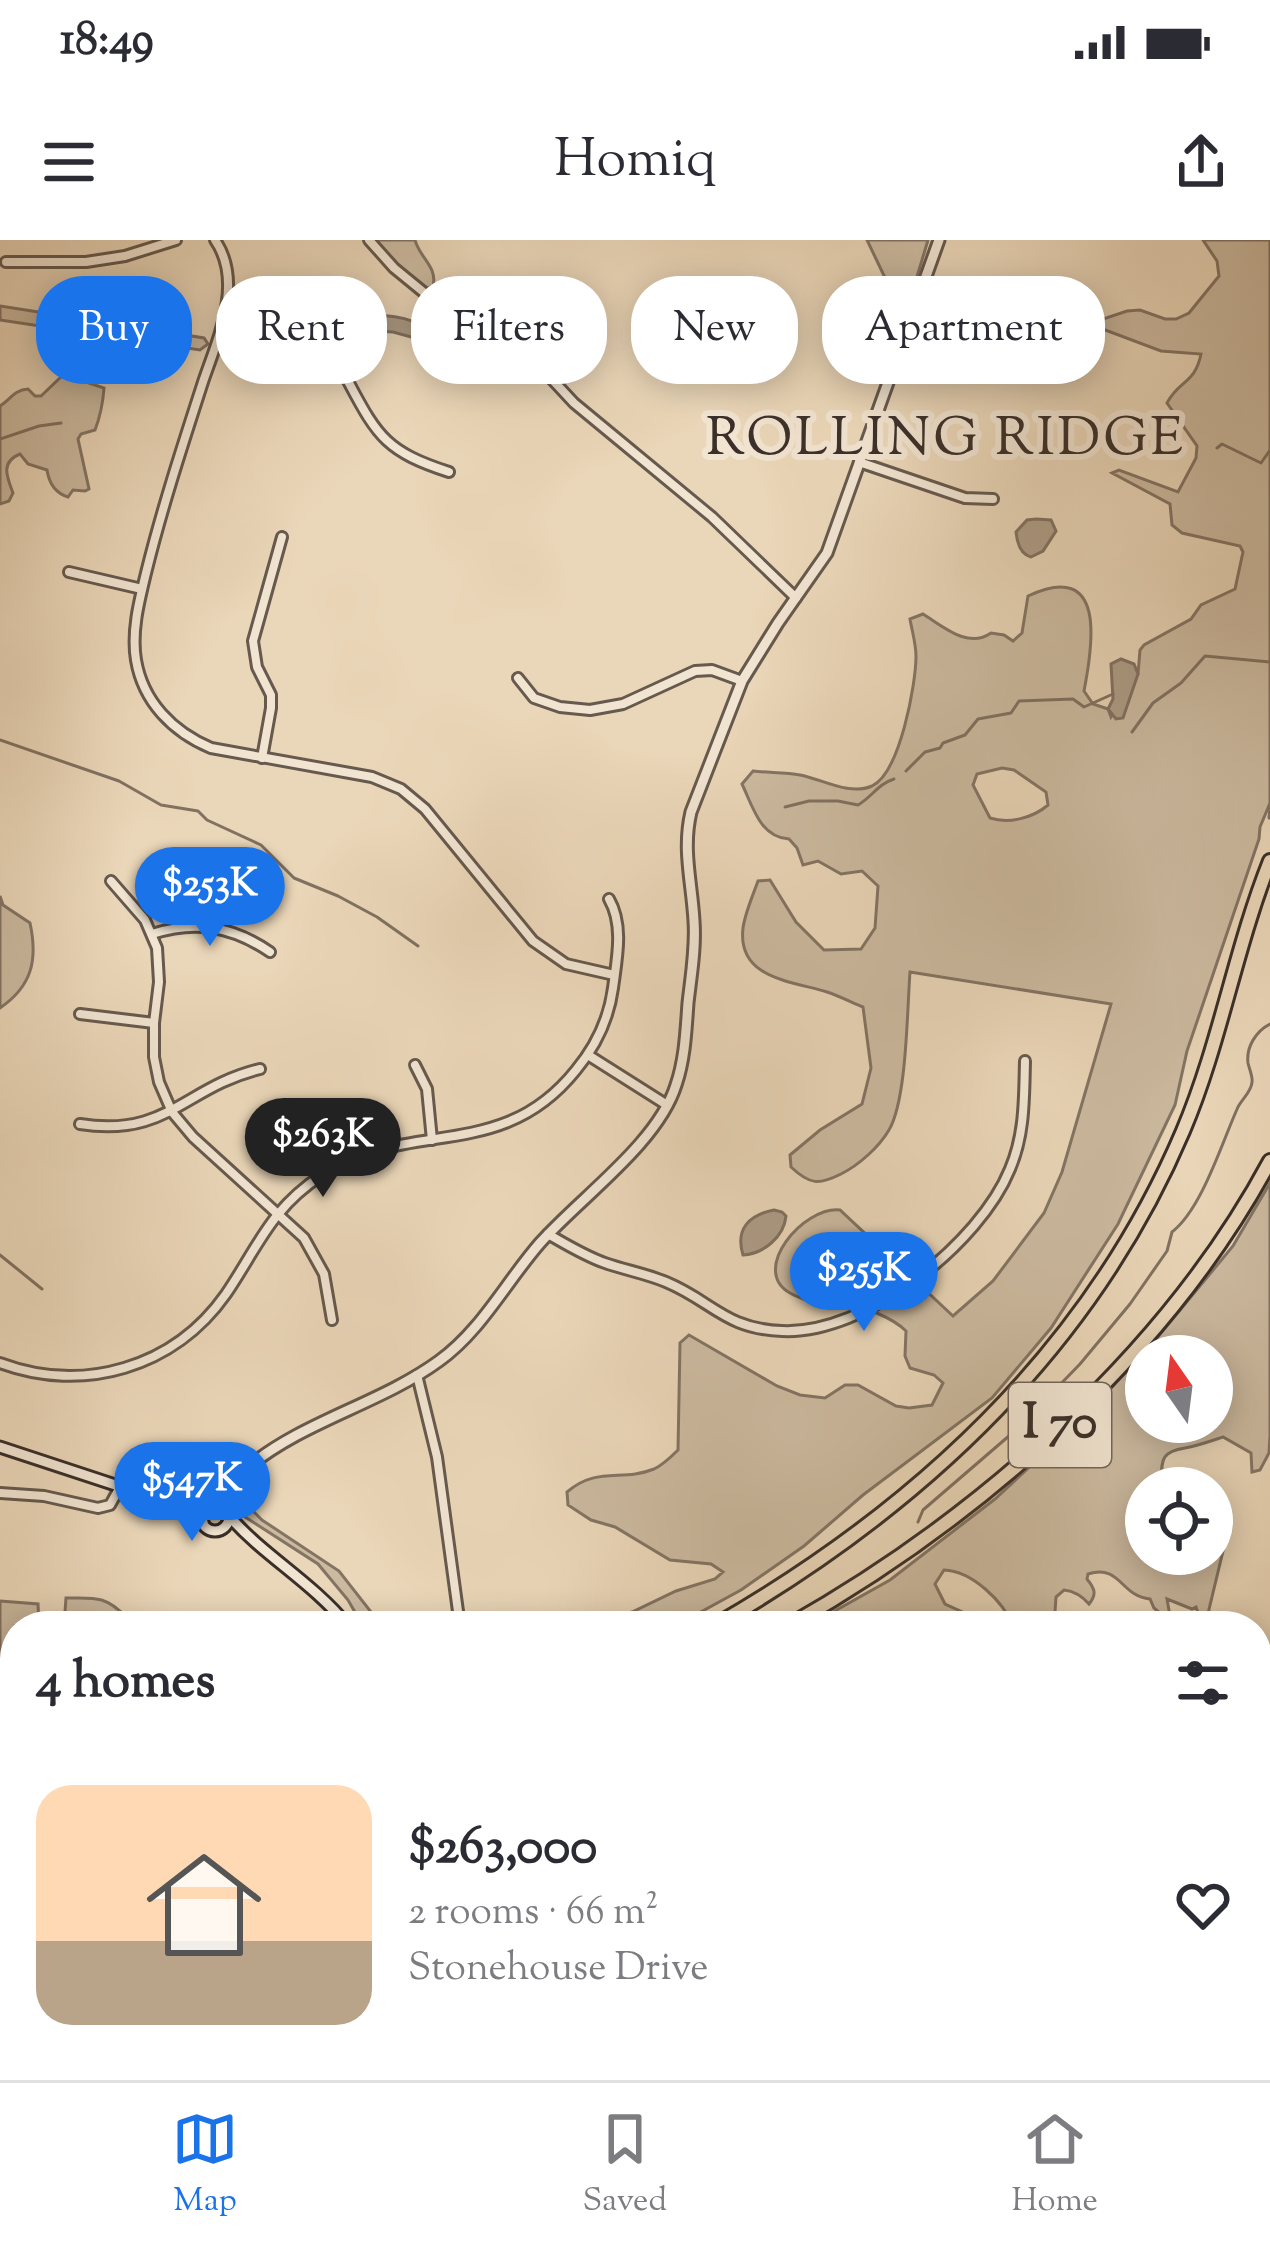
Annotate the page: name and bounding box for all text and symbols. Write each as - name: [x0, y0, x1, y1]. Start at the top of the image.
- text: 18:49: [60, 10, 154, 75]
- text: Homiq: [554, 123, 716, 201]
- icon: menu: [36, 129, 102, 195]
- icon: share: [1168, 129, 1234, 195]
- chip: Buy: [36, 276, 192, 384]
- chip: Rent: [216, 276, 387, 384]
- chip: Filters: [411, 276, 607, 384]
- chip: New: [631, 276, 798, 384]
- chip: Apartment: [822, 276, 1105, 384]
- district label: ROLLING RIDGE: [706, 402, 1186, 480]
- pin: $253K: [126, 847, 294, 949]
- text: $253K: [162, 858, 258, 914]
- pin: $263K: [239, 1098, 407, 1200]
- text: $263K: [272, 1109, 374, 1165]
- pin: $255K: [780, 1232, 948, 1334]
- text: $255K: [817, 1243, 911, 1299]
- north arrow: [1125, 1335, 1233, 1443]
- map controls: [1125, 1335, 1233, 1575]
- road number: I 70: [1009, 1383, 1111, 1467]
- pin: $547K: [108, 1442, 276, 1544]
- text: $547K: [141, 1453, 243, 1509]
- button: locate: [1125, 1467, 1233, 1575]
- text: 4 homes: [36, 1647, 215, 1720]
- icon: filters: [1170, 1650, 1236, 1716]
- text: $263,000: [408, 1813, 597, 1886]
- icon: home: [132, 1833, 276, 1977]
- icon: heart: [1170, 1872, 1236, 1938]
- text: 2 rooms · 66 m²: [408, 1886, 658, 1942]
- text: Stonehouse Drive: [408, 1942, 709, 1998]
- tab: Map: [172, 2106, 238, 2226]
- tab: Saved: [582, 2106, 667, 2226]
- tab: Home: [1011, 2106, 1098, 2226]

